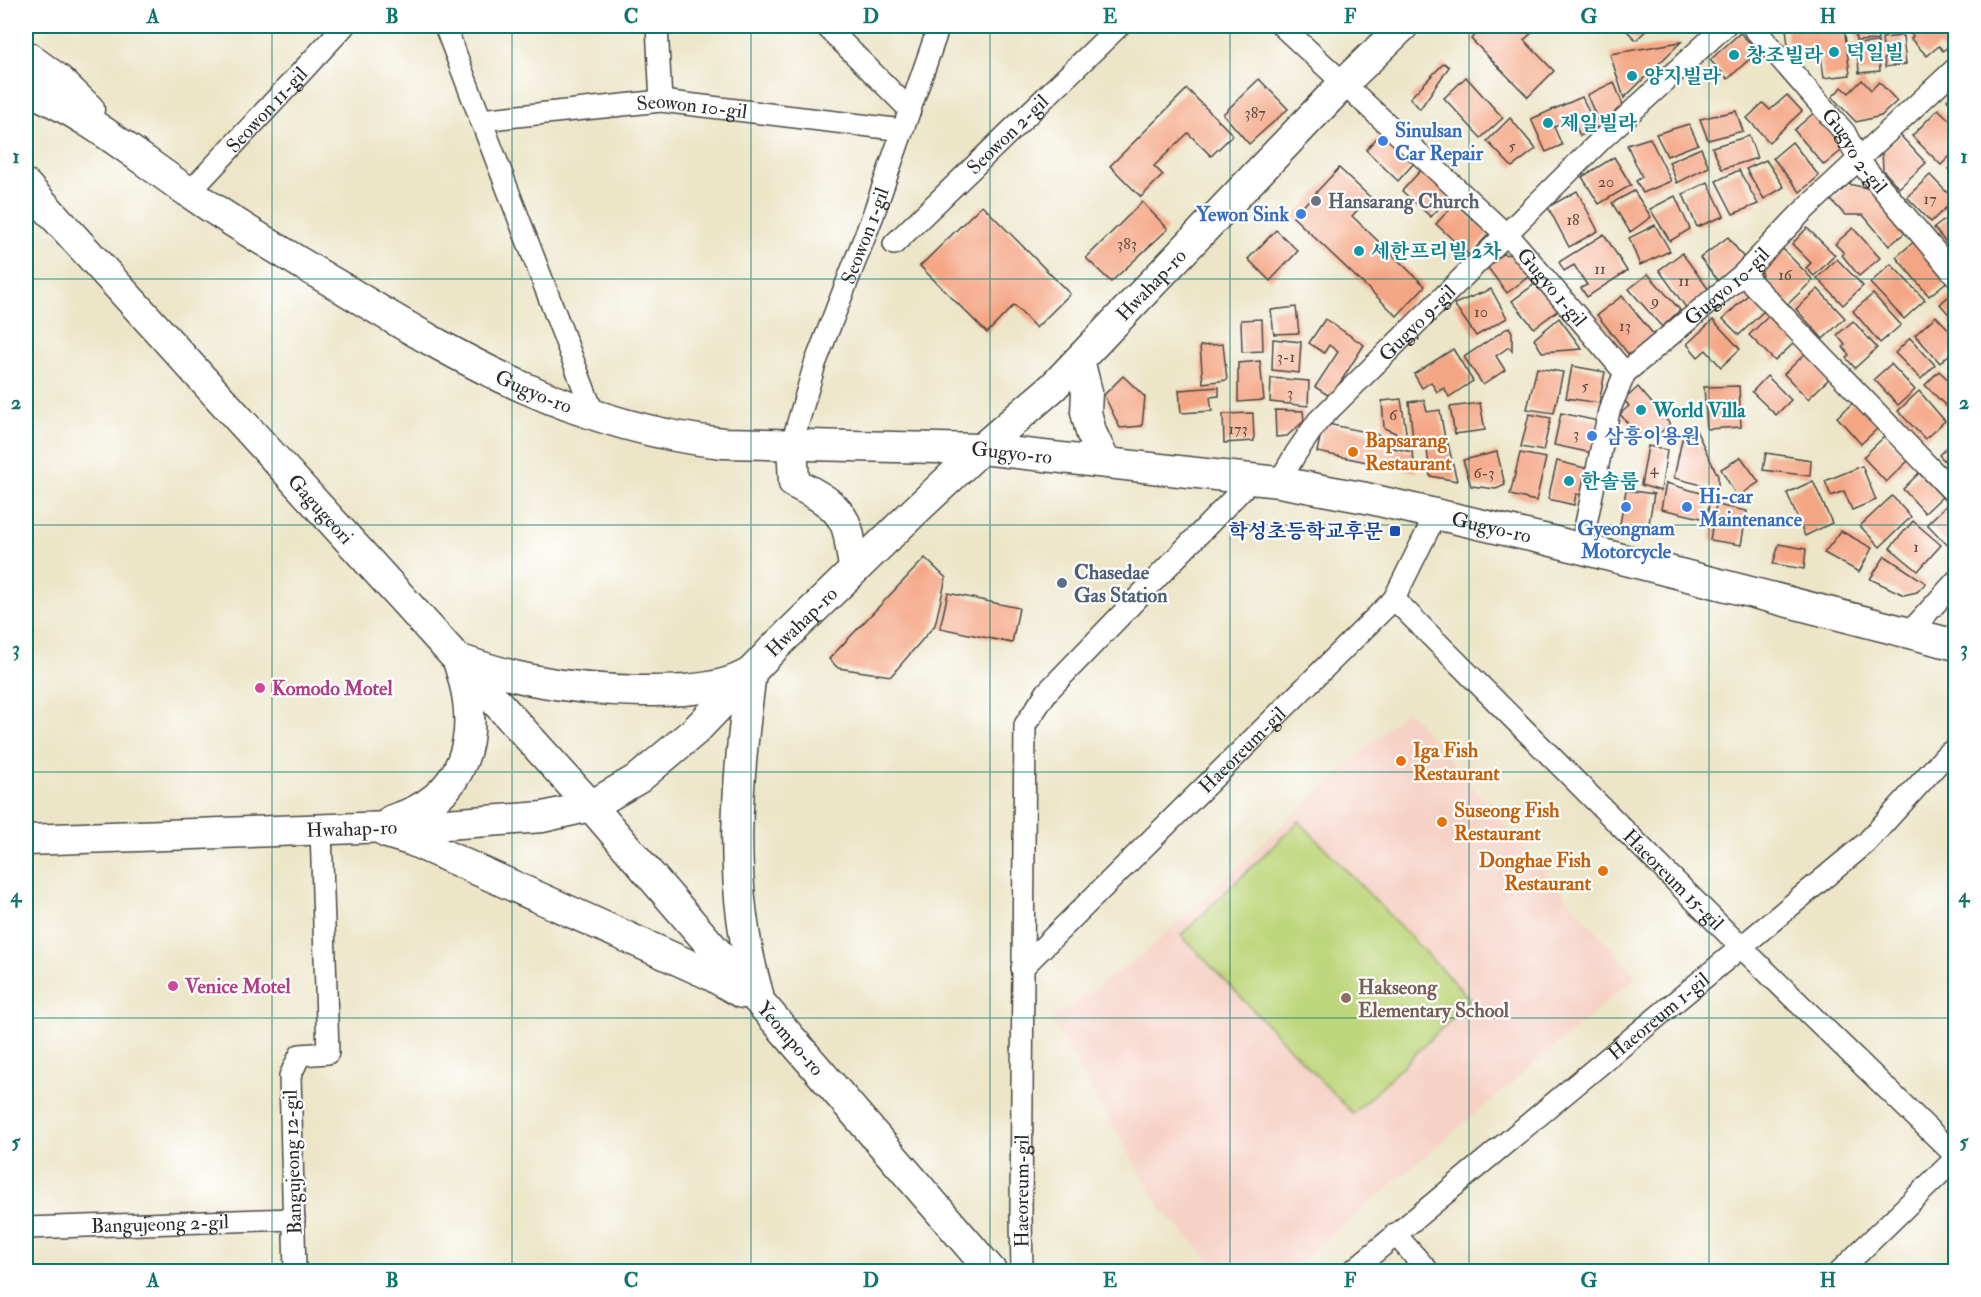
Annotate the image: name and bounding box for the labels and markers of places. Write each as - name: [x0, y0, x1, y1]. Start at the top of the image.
- place label: 덕일빌: [1846, 40, 1904, 65]
- place label: 창조빌라: [1746, 43, 1824, 68]
- marker: 덕일빌: [1827, 45, 1841, 59]
- marker: 창조빌라: [1727, 48, 1741, 62]
- place label: 양지빌라: [1644, 64, 1722, 89]
- marker: 양지빌라: [1625, 69, 1639, 83]
- place label: 제일빌라: [1560, 111, 1638, 136]
- marker: 제일빌라: [1541, 116, 1555, 130]
- place label: Sinulsan Car Repair: [1395, 118, 1484, 167]
- marker: Sinulsan Car Repair: [1376, 134, 1390, 148]
- place label: Hansarang Church: [1328, 189, 1480, 215]
- marker: Hansarang Church: [1309, 194, 1323, 208]
- place label: Yewon Sink: [1195, 202, 1289, 227]
- marker: Yewon Sink: [1294, 207, 1308, 221]
- place label: 세한프리빌 2차: [1371, 239, 1502, 264]
- marker: 세한프리빌 2차: [1352, 244, 1366, 258]
- place label: World Villa: [1652, 398, 1746, 423]
- marker: World Villa: [1634, 403, 1648, 417]
- place label: 삼흥이용원: [1604, 424, 1701, 449]
- place label: Bapsarang Restaurant: [1365, 428, 1452, 476]
- marker: 삼흥이용원: [1585, 429, 1599, 443]
- marker: Bapsarang Restaurant: [1346, 445, 1360, 459]
- place label: 한솔룸: [1581, 469, 1639, 494]
- marker: 한솔룸: [1562, 474, 1576, 488]
- place label: Hi-car Maintenance: [1698, 484, 1803, 532]
- marker: Gyeongnam Motorcycle: [1619, 500, 1633, 514]
- marker: Hi-car Maintenance: [1680, 500, 1694, 514]
- place label: Gyeongnam Motorcycle: [1577, 516, 1675, 565]
- place label: 학성초등학교후문: [1228, 519, 1383, 544]
- marker: 학성초등학교후문: [1388, 524, 1402, 538]
- place label: Chasedae Gas Station: [1074, 560, 1168, 608]
- marker: Chasedae Gas Station: [1055, 576, 1069, 590]
- place label: Komodo Motel: [272, 676, 393, 701]
- marker: Komodo Motel: [253, 681, 267, 695]
- place label: Iga Fish Restaurant: [1413, 738, 1500, 786]
- marker: Iga Fish Restaurant: [1394, 754, 1408, 768]
- place label: Suseong Fish Restaurant: [1454, 798, 1560, 846]
- marker: Suseong Fish Restaurant: [1435, 815, 1449, 829]
- place label: Donghae Fish Restaurant: [1479, 848, 1592, 896]
- marker: Donghae Fish Restaurant: [1596, 864, 1610, 878]
- place label: Venice Motel: [184, 974, 291, 999]
- place label: Hakseong Elementary School: [1358, 975, 1510, 1024]
- marker: Venice Motel: [166, 979, 180, 993]
- marker: Hakseong Elementary School: [1339, 991, 1353, 1005]

